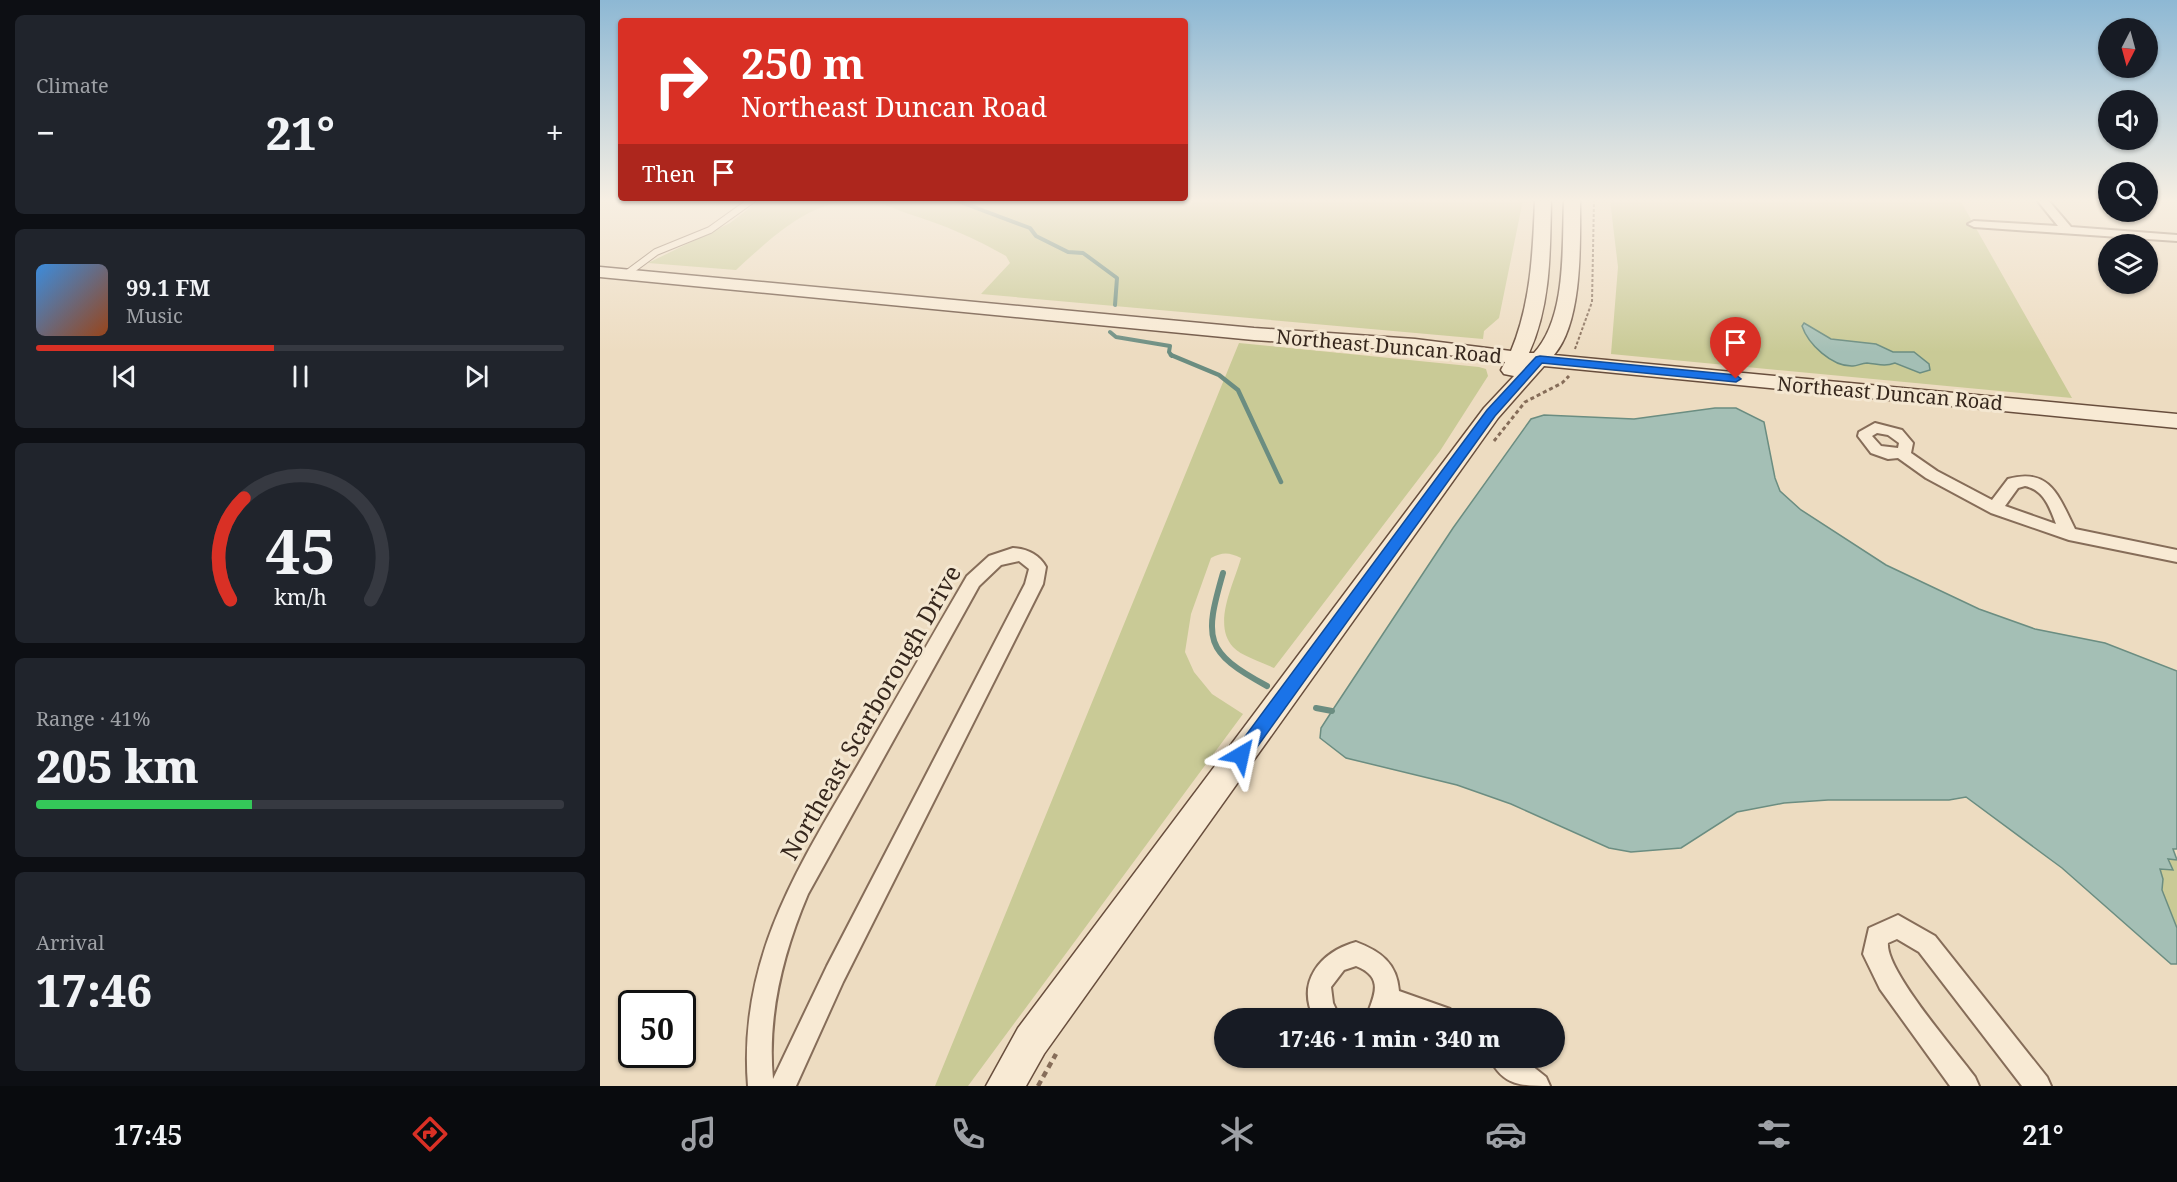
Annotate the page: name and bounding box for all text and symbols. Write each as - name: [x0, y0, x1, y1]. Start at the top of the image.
- north arrow: [2098, 18, 2158, 78]
- map controls: [2098, 18, 2158, 294]
- text: 250 m: [741, 34, 865, 91]
- icon: right: [642, 42, 720, 120]
- text: Climate: [36, 72, 109, 99]
- text: Northeast Duncan Road: [741, 88, 1047, 125]
- button: sound: [2098, 90, 2158, 150]
- text: 21°: [266, 102, 335, 163]
- text: −: [36, 110, 55, 155]
- text: +: [546, 110, 564, 155]
- icon: arrive: [707, 156, 740, 189]
- text: Then: [642, 158, 695, 188]
- button: search: [2098, 162, 2158, 222]
- button: layers: [2098, 234, 2158, 294]
- text: 99.1 FM: [126, 272, 210, 302]
- text: Music: [126, 302, 183, 329]
- pin: [1710, 317, 1761, 379]
- street label: Northeast Duncan Road: [1275, 323, 1503, 369]
- icon: arrive: [1719, 326, 1752, 359]
- icon: previous: [108, 360, 141, 393]
- icon: pause: [284, 360, 317, 393]
- icon: next: [460, 360, 493, 393]
- street label: Northeast Duncan Road: [1776, 370, 2004, 416]
- text: 45: [265, 507, 335, 592]
- street label: Northeast Scarborough Drive: [772, 559, 968, 865]
- text: km/h: [274, 582, 327, 611]
- text: Range · 41%: [36, 705, 150, 732]
- position arrow: [1209, 723, 1273, 787]
- text: 205 km: [36, 735, 199, 796]
- text: Arrival: [36, 929, 104, 956]
- text: 17:46: [36, 959, 152, 1020]
- speed limit sign: 50: [618, 990, 696, 1068]
- text: 17:46 · 1 min · 340 m: [1279, 1023, 1500, 1053]
- icon: directions: [409, 1113, 451, 1155]
- icon: music: [678, 1113, 720, 1155]
- icon: phone: [947, 1113, 989, 1155]
- icon: climate: [1216, 1113, 1258, 1155]
- icon: car: [1485, 1113, 1527, 1155]
- icon: filters: [1753, 1113, 1795, 1155]
- text: 17:45: [113, 1116, 183, 1153]
- text: 21°: [2022, 1116, 2064, 1153]

